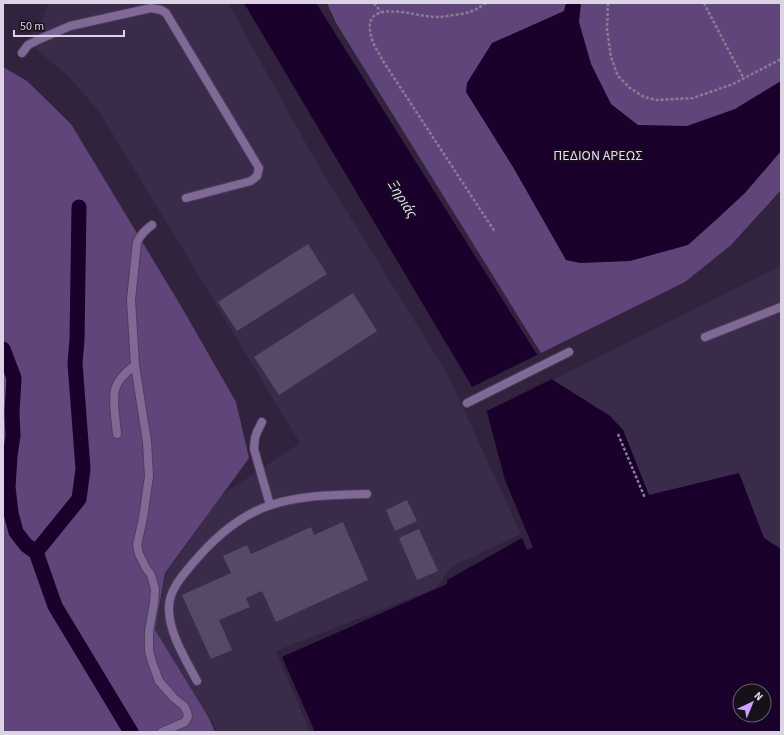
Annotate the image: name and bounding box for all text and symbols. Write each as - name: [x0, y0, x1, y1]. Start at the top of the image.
- scale bar: [14, 12, 124, 38]
- text: 50 m: [20, 18, 44, 35]
- park label: ΠΕΔΙΟΝ ΑΡΕΩΣ: [553, 146, 643, 166]
- water label: Ξηριάς: [382, 175, 423, 223]
- north arrow: [732, 683, 772, 723]
- text: N: [751, 688, 766, 704]

